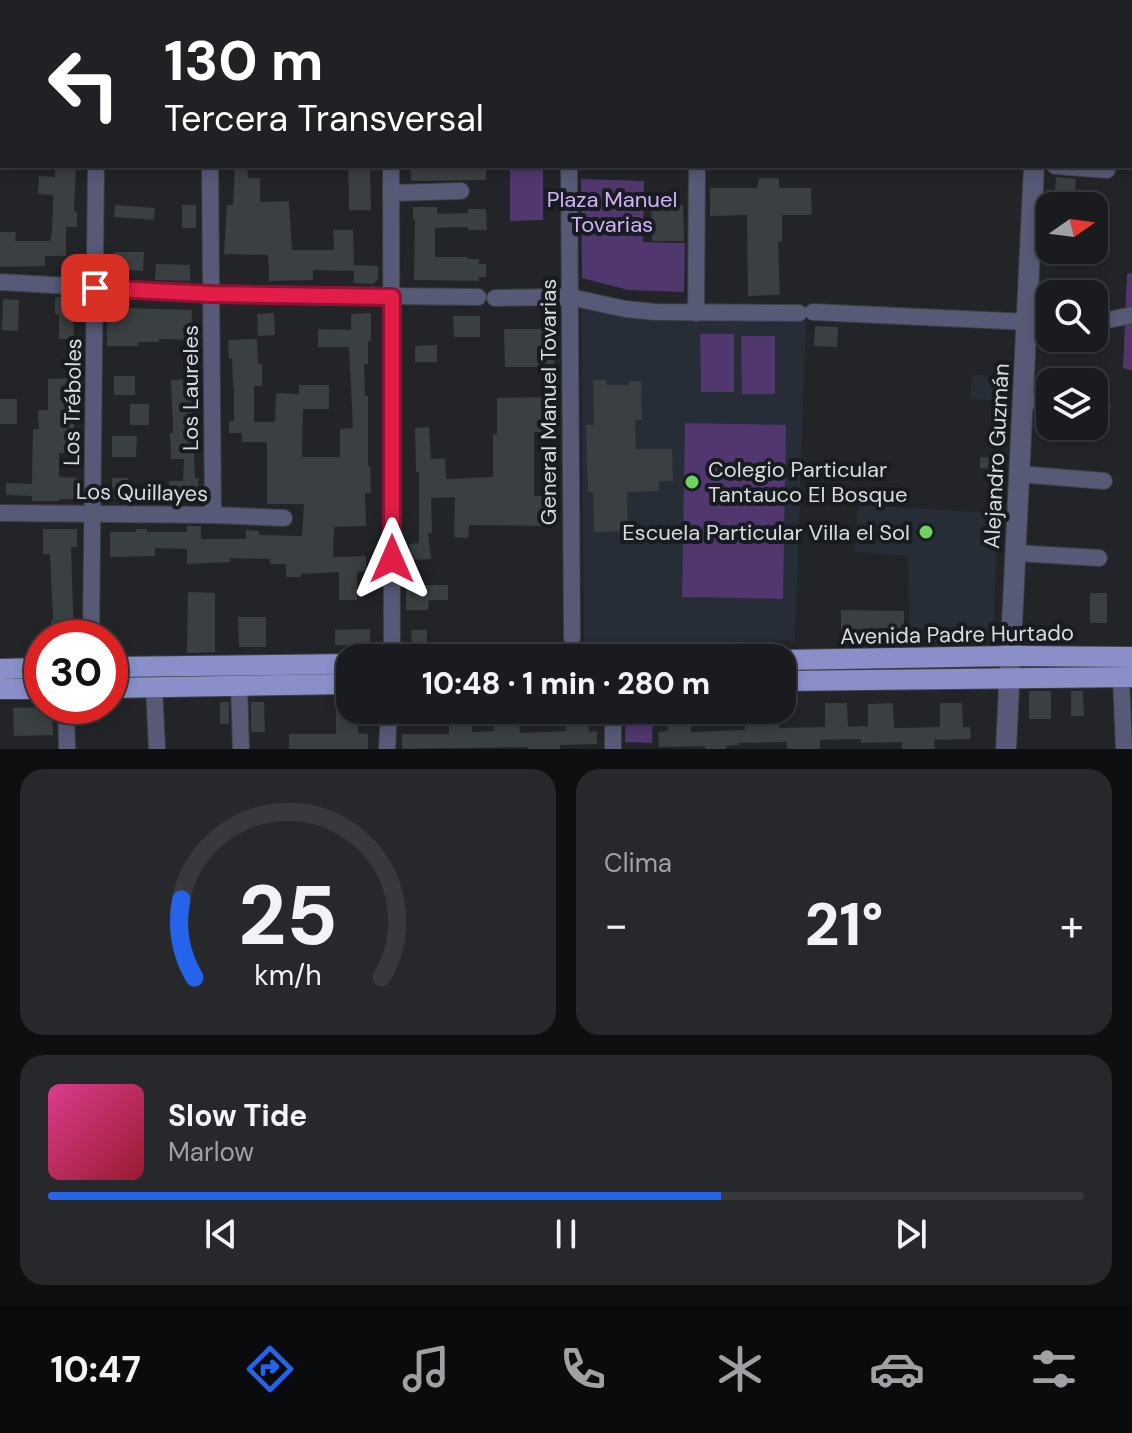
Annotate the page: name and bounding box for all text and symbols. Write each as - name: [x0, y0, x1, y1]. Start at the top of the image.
- text: 130 m: [164, 24, 323, 97]
- icon: left: [32, 32, 136, 136]
- text: Tercera Transversal: [164, 95, 484, 142]
- park label: Plaza Manuel Tovarias: [547, 185, 677, 239]
- north arrow: [1036, 192, 1108, 264]
- map controls: [1036, 192, 1108, 440]
- pin: [61, 254, 129, 322]
- icon: arrive: [73, 266, 117, 310]
- street label: General Manuel Tovarias: [534, 279, 563, 525]
- button: search: [1036, 280, 1108, 352]
- street label: Los Laureles: [176, 325, 205, 451]
- street label: Los Tréboles: [57, 338, 88, 466]
- street label: Alejandro Guzmán: [977, 362, 1016, 550]
- button: layers: [1036, 368, 1108, 440]
- place label: Colegio Particular Tantauco El Bosque: [708, 455, 907, 509]
- marker: Colegio Particular Tantauco El Bosque: [683, 473, 701, 491]
- street label: Los Quillayes: [76, 477, 208, 508]
- position arrow: [350, 517, 434, 601]
- place label: Escuela Particular Villa el Sol: [622, 518, 910, 547]
- marker: Escuela Particular Villa el Sol: [917, 523, 935, 541]
- street label: Avenida Padre Hurtado: [840, 618, 1074, 651]
- speed limit sign: 30: [24, 620, 128, 724]
- text: 10:48 · 1 min · 280 m: [422, 664, 710, 703]
- text: Clima: [604, 846, 672, 880]
- text: 25: [238, 861, 338, 970]
- text: 21°: [805, 885, 883, 964]
- text: −: [604, 896, 628, 954]
- text: +: [1060, 896, 1084, 954]
- text: km/h: [254, 957, 322, 994]
- text: Slow Tide: [168, 1096, 307, 1135]
- text: Marlow: [168, 1135, 254, 1169]
- icon: previous: [199, 1212, 243, 1256]
- icon: pause: [544, 1212, 588, 1256]
- icon: next: [889, 1212, 933, 1256]
- icon: directions: [242, 1341, 298, 1397]
- icon: music: [398, 1341, 454, 1397]
- icon: phone: [555, 1341, 611, 1397]
- icon: climate: [712, 1341, 768, 1397]
- icon: car: [869, 1341, 925, 1397]
- icon: filters: [1026, 1341, 1082, 1397]
- text: 10:47: [50, 1346, 141, 1393]

